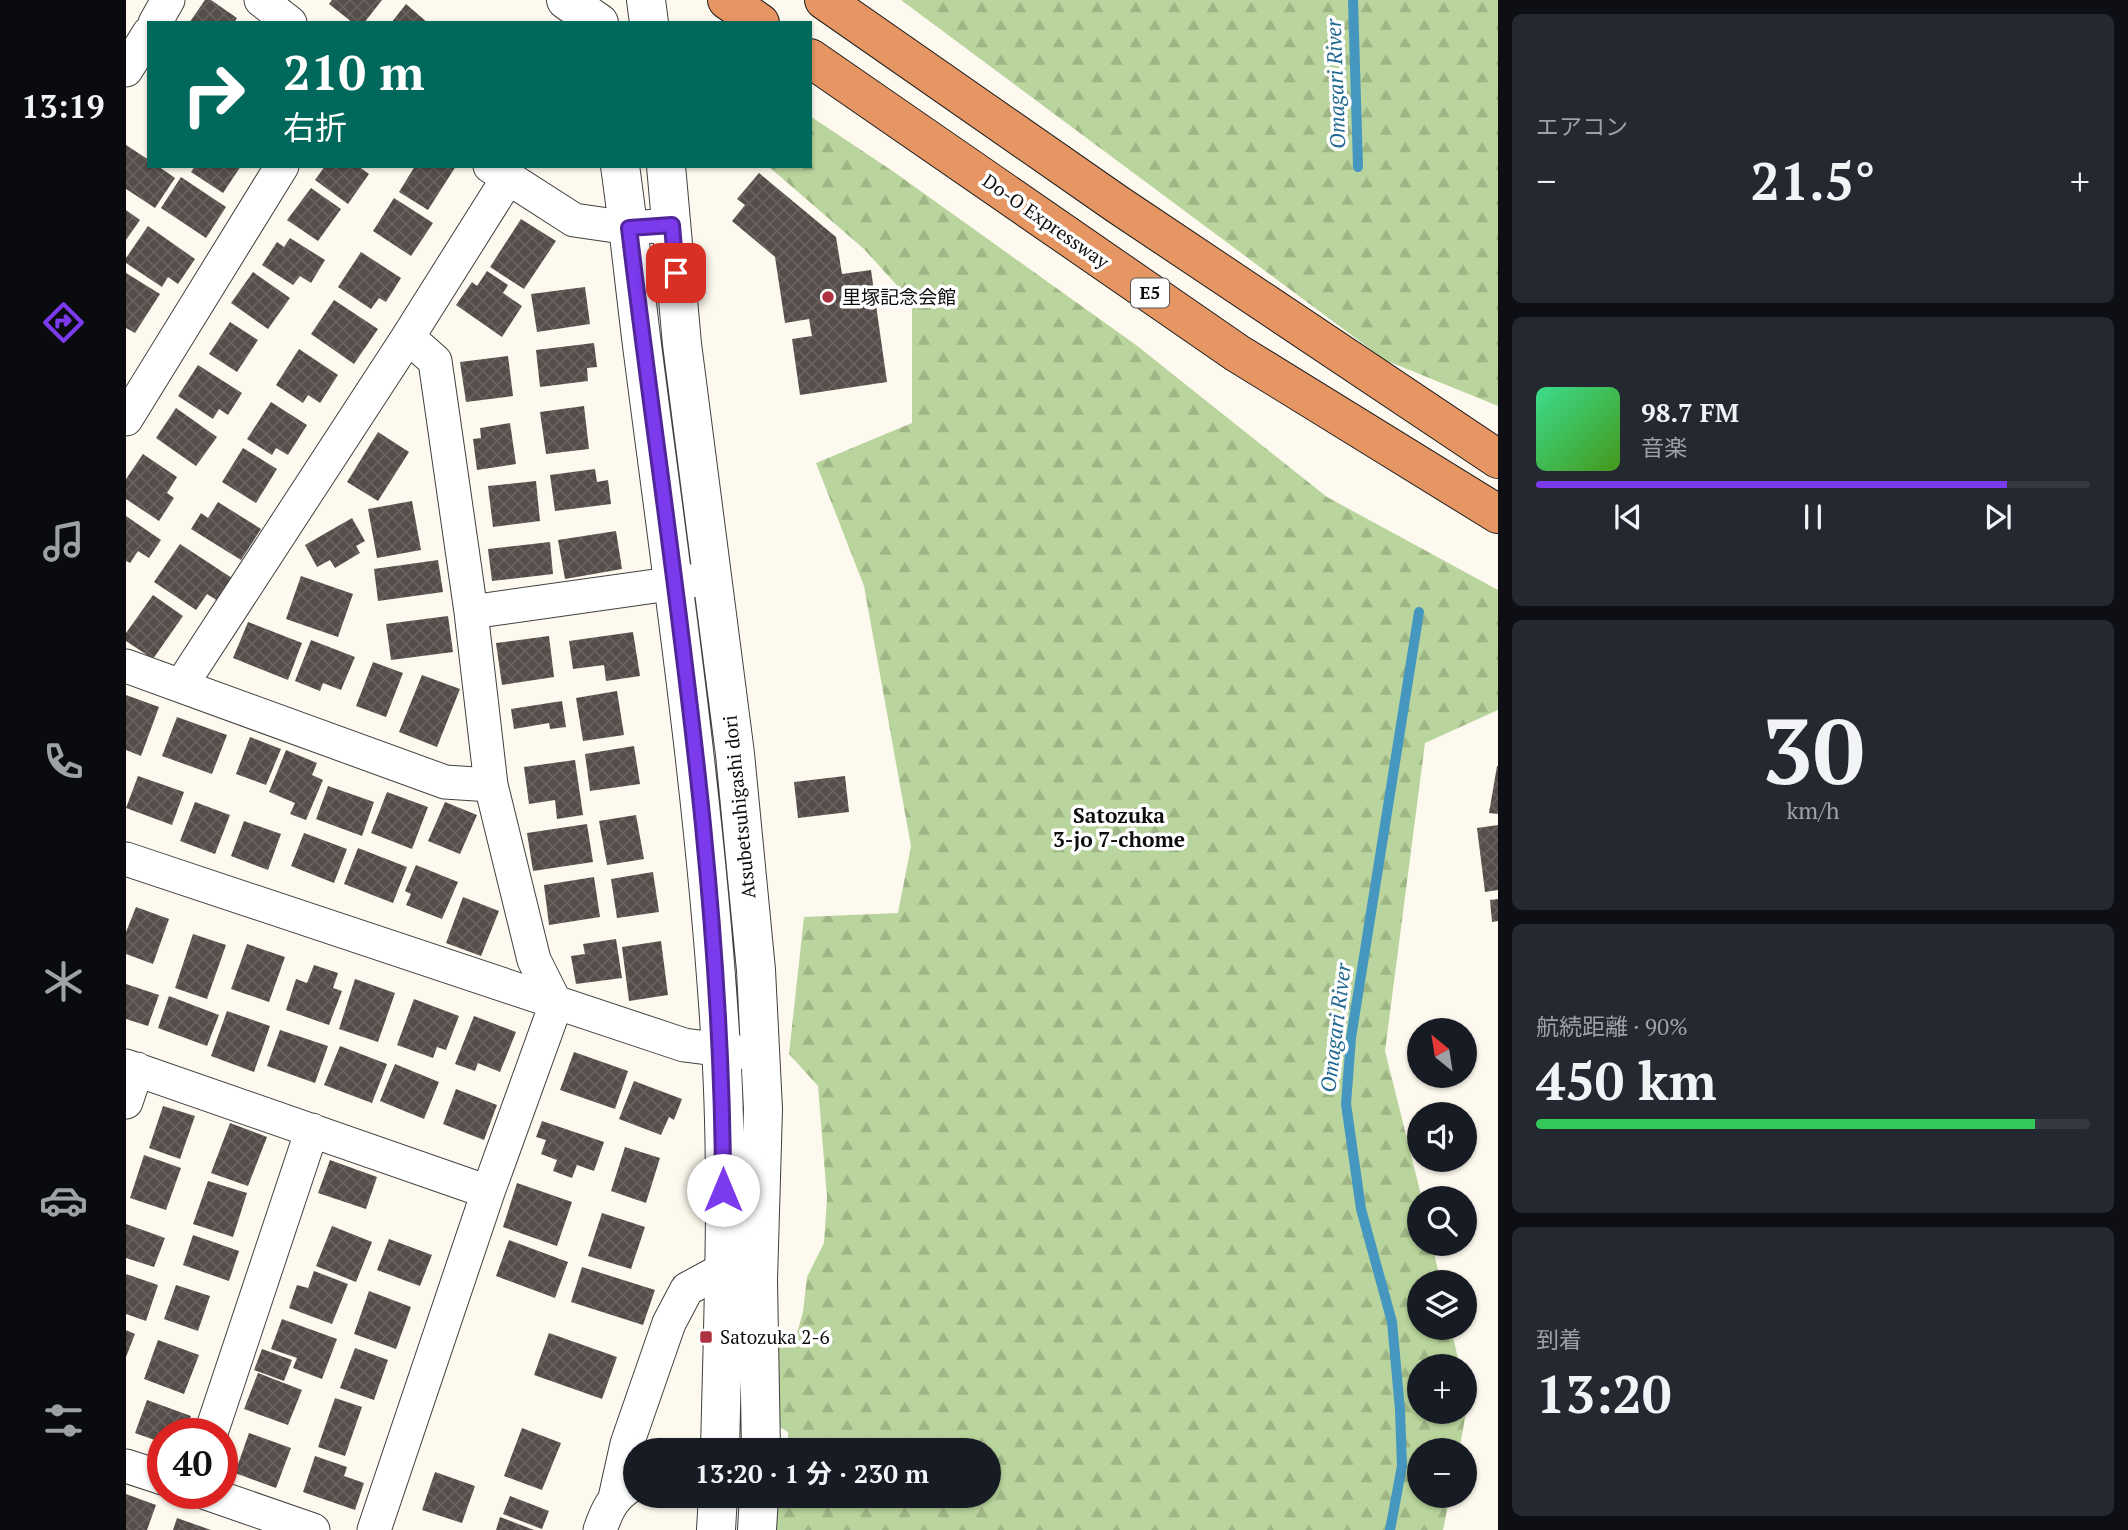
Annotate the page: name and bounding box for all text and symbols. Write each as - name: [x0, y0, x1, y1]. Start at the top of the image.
- water label: Omagari River: [1319, 18, 1351, 149]
- text: 210 m: [283, 39, 425, 104]
- icon: right: [168, 49, 259, 140]
- text: 13:19: [21, 85, 105, 127]
- text: 右折: [283, 106, 347, 148]
- text: エアコン: [1536, 111, 1628, 142]
- text: 21.5°: [1750, 146, 1876, 215]
- text: −: [1536, 156, 1556, 206]
- text: +: [2070, 156, 2090, 206]
- street label: Do-O Expressway: [978, 168, 1115, 274]
- pin: [646, 243, 706, 303]
- icon: arrive: [657, 254, 695, 292]
- road number: E5: [1131, 278, 1169, 307]
- place label: 里塚記念会館: [842, 284, 956, 309]
- marker: 里塚記念会館: [820, 289, 836, 305]
- icon: directions: [39, 298, 88, 347]
- text: 98.7 FM: [1641, 395, 1739, 429]
- text: 音楽: [1641, 432, 1687, 463]
- icon: previous: [1609, 498, 1647, 536]
- icon: pause: [1794, 498, 1832, 536]
- icon: next: [1979, 498, 2017, 536]
- icon: music: [39, 517, 88, 566]
- text: 30: [1762, 689, 1864, 810]
- street label: Atsubetsuhigashi dori: [716, 714, 761, 900]
- icon: phone: [39, 737, 88, 786]
- text: km/h: [1786, 795, 1840, 826]
- district label: Satozuka 3-jo 7-chome: [1053, 801, 1185, 853]
- icon: climate: [39, 957, 88, 1006]
- water label: Omagari River: [1313, 961, 1357, 1094]
- text: 航続距離 · 90%: [1536, 1011, 1688, 1042]
- north arrow: [1407, 1018, 1477, 1088]
- map controls: [1407, 1018, 1477, 1508]
- text: 450 km: [1536, 1046, 1717, 1115]
- button: sound: [1407, 1102, 1477, 1172]
- position arrow: [686, 1153, 760, 1227]
- icon: car: [39, 1176, 88, 1225]
- button: search: [1407, 1186, 1477, 1256]
- button: layers: [1407, 1270, 1477, 1340]
- place label: Satozuka 2-6: [720, 1324, 830, 1349]
- text: 到着: [1536, 1324, 1582, 1355]
- marker: Satozuka 2-6: [698, 1329, 714, 1345]
- button: +: [1407, 1354, 1477, 1424]
- text: 13:20: [1536, 1359, 1671, 1428]
- icon: filters: [39, 1396, 88, 1445]
- speed limit sign: 40: [147, 1418, 238, 1509]
- button: −: [1407, 1438, 1477, 1508]
- text: 13:20 · 1 分 · 230 m: [695, 1456, 929, 1490]

